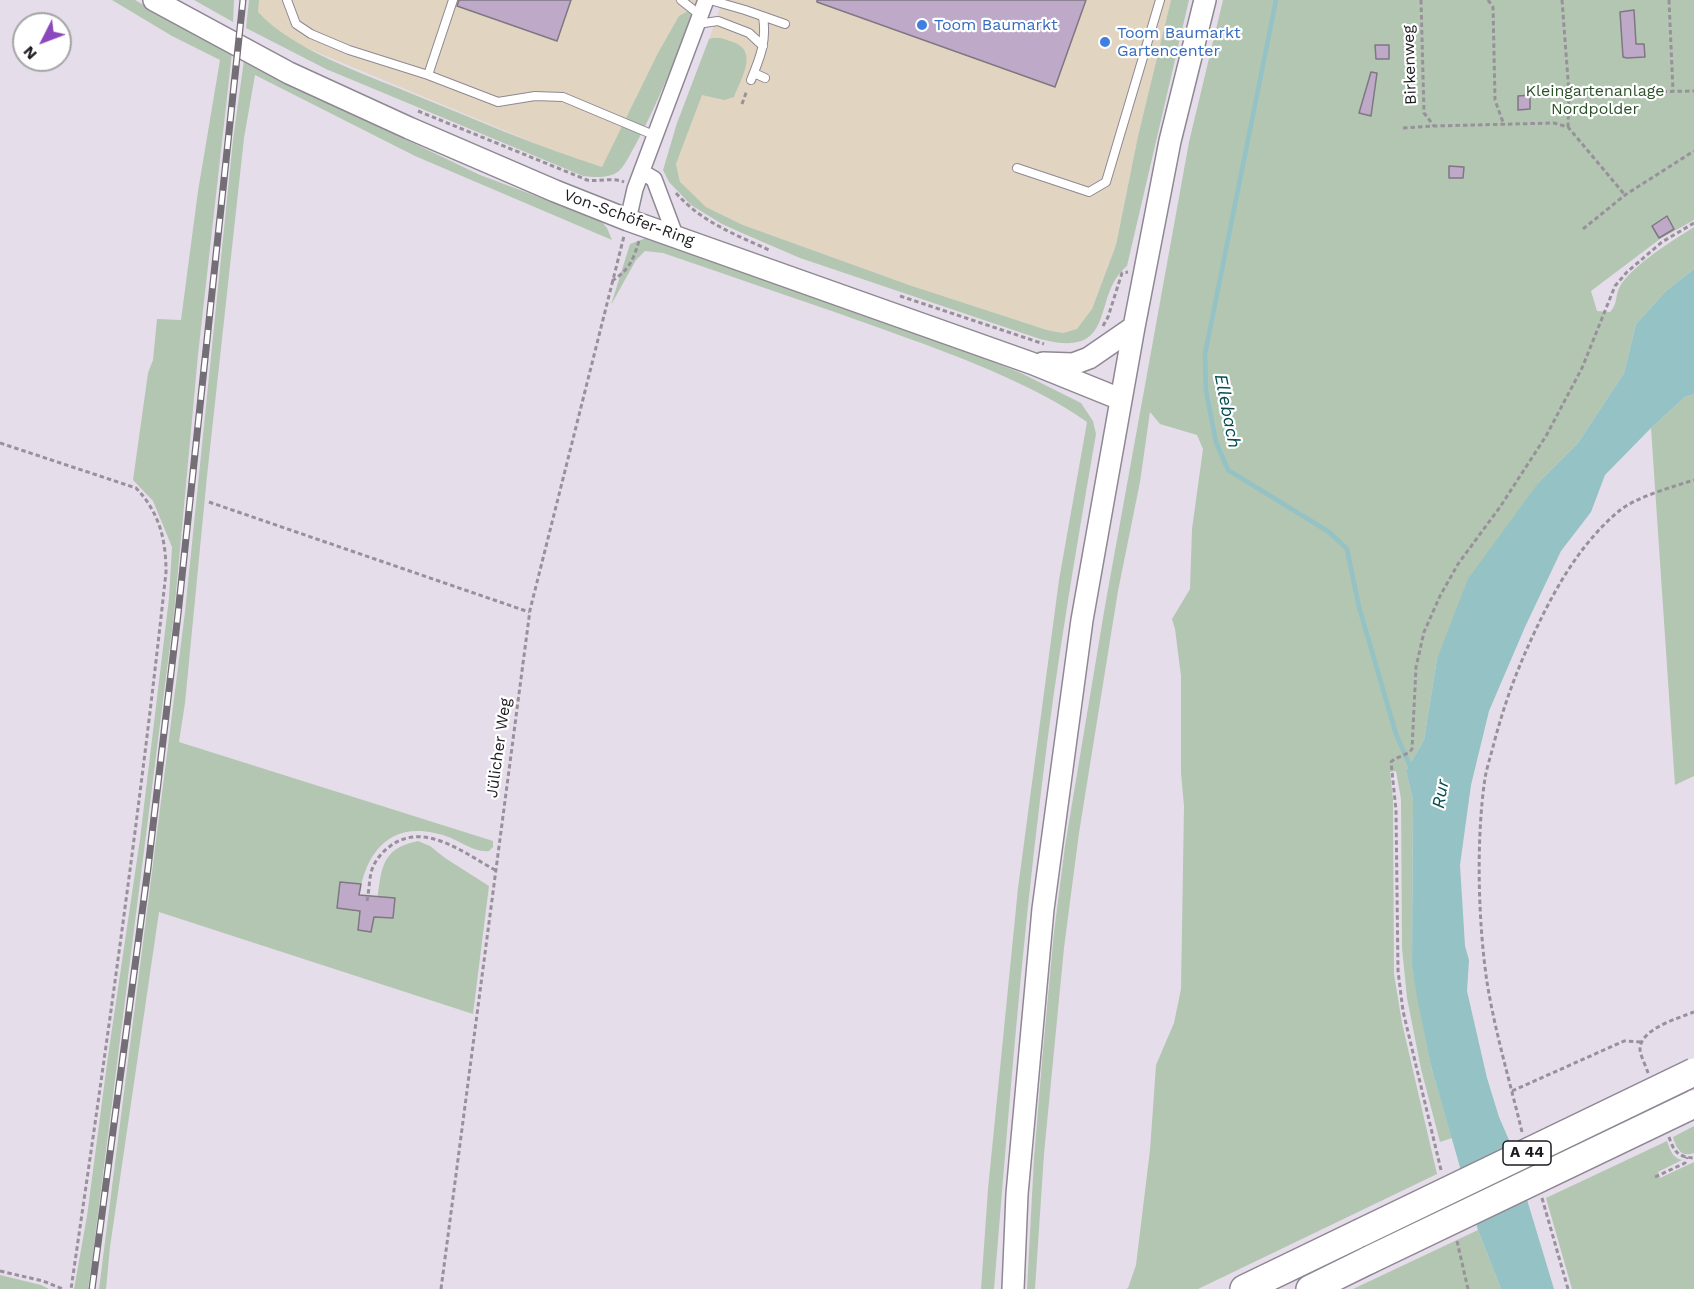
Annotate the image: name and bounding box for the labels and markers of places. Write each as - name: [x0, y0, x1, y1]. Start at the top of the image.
- place label: Toom Baumarkt: [934, 15, 1058, 35]
- marker: Toom Baumarkt: [915, 18, 929, 32]
- place label: Toom Baumarkt Gartencenter: [1117, 23, 1241, 61]
- marker: Toom Baumarkt Gartencenter: [1098, 35, 1112, 49]

